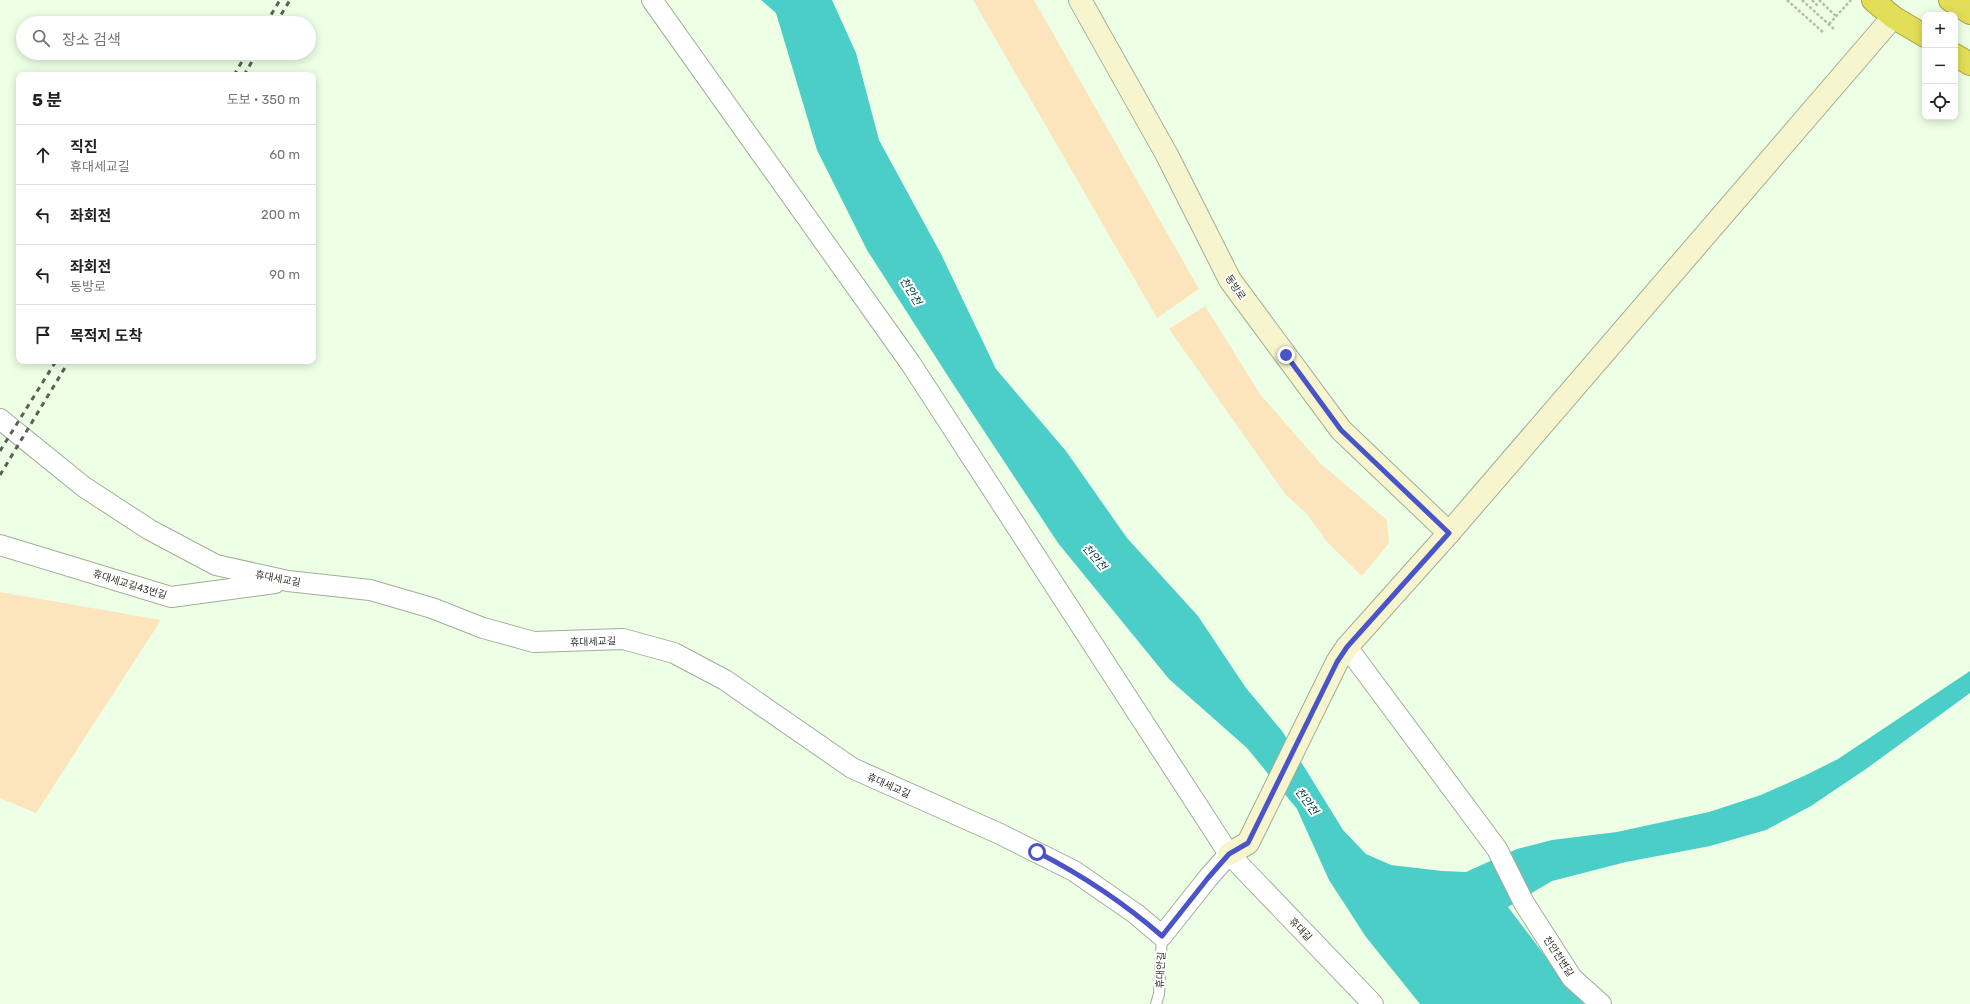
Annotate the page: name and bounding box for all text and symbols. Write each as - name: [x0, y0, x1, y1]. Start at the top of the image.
- map controls: [1922, 12, 1958, 120]
- button: +: [1922, 12, 1958, 48]
- search box: [16, 16, 316, 60]
- icon: search: [30, 27, 52, 49]
- text: 장소 검색: [62, 31, 121, 49]
- button: −: [1922, 48, 1958, 84]
- button: locate: [1922, 84, 1958, 120]
- text: 5 분: [32, 90, 62, 110]
- text: 도보 · 350 m: [227, 92, 300, 107]
- text: 직진: [70, 138, 98, 156]
- icon: ahead: [32, 144, 54, 166]
- text: 60 m: [269, 147, 300, 162]
- text: 휴대세교길: [70, 159, 130, 174]
- icon: left: [32, 204, 54, 226]
- text: 좌회전: [70, 207, 111, 225]
- text: 200 m: [261, 207, 300, 222]
- text: 좌회전: [70, 258, 111, 276]
- icon: left: [32, 264, 54, 286]
- text: 90 m: [269, 267, 300, 282]
- street label: 동방로: [1222, 273, 1248, 302]
- water label: 천안천: [897, 275, 925, 309]
- text: 동방로: [70, 279, 106, 294]
- icon: arrive: [32, 324, 54, 346]
- text: 목적지 도착: [70, 327, 142, 345]
- route end: [1277, 346, 1295, 364]
- water label: 천안천: [1080, 542, 1111, 574]
- street label: 휴대세교길43번길: [91, 568, 168, 602]
- street label: 휴대세교길: [254, 569, 302, 589]
- street label: 휴대세교길: [570, 635, 616, 649]
- street label: 휴대세교길: [865, 771, 912, 801]
- water label: 천안천: [1292, 785, 1322, 819]
- route start: [1028, 843, 1046, 861]
- street label: 휴대길: [1286, 916, 1314, 944]
- street label: 천안천변길: [1541, 934, 1576, 979]
- street label: 휴대안길: [1154, 951, 1168, 989]

